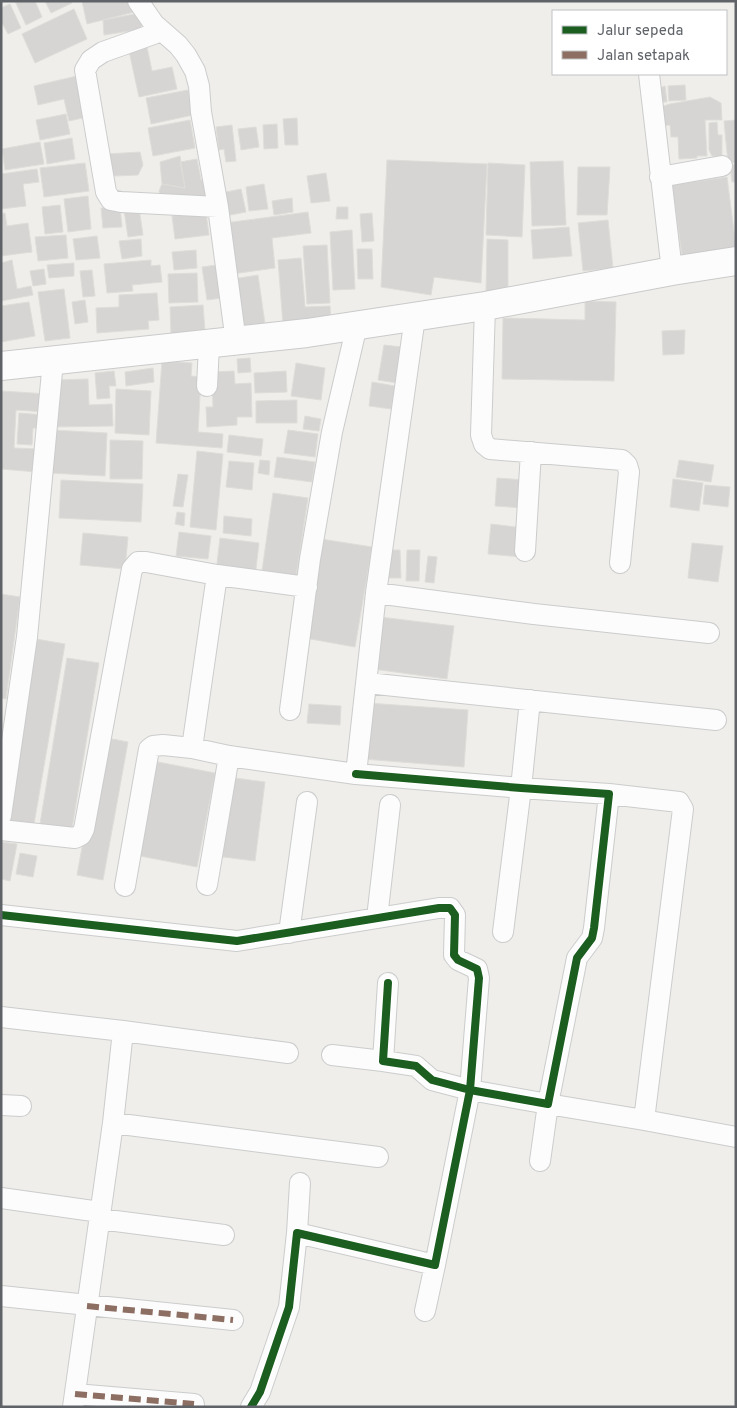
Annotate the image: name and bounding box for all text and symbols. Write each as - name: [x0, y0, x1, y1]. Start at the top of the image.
- legend: [552, 10, 727, 75]
- text: Jalur sepeda: [597, 22, 683, 41]
- text: Jalan setapak: [597, 47, 690, 66]

